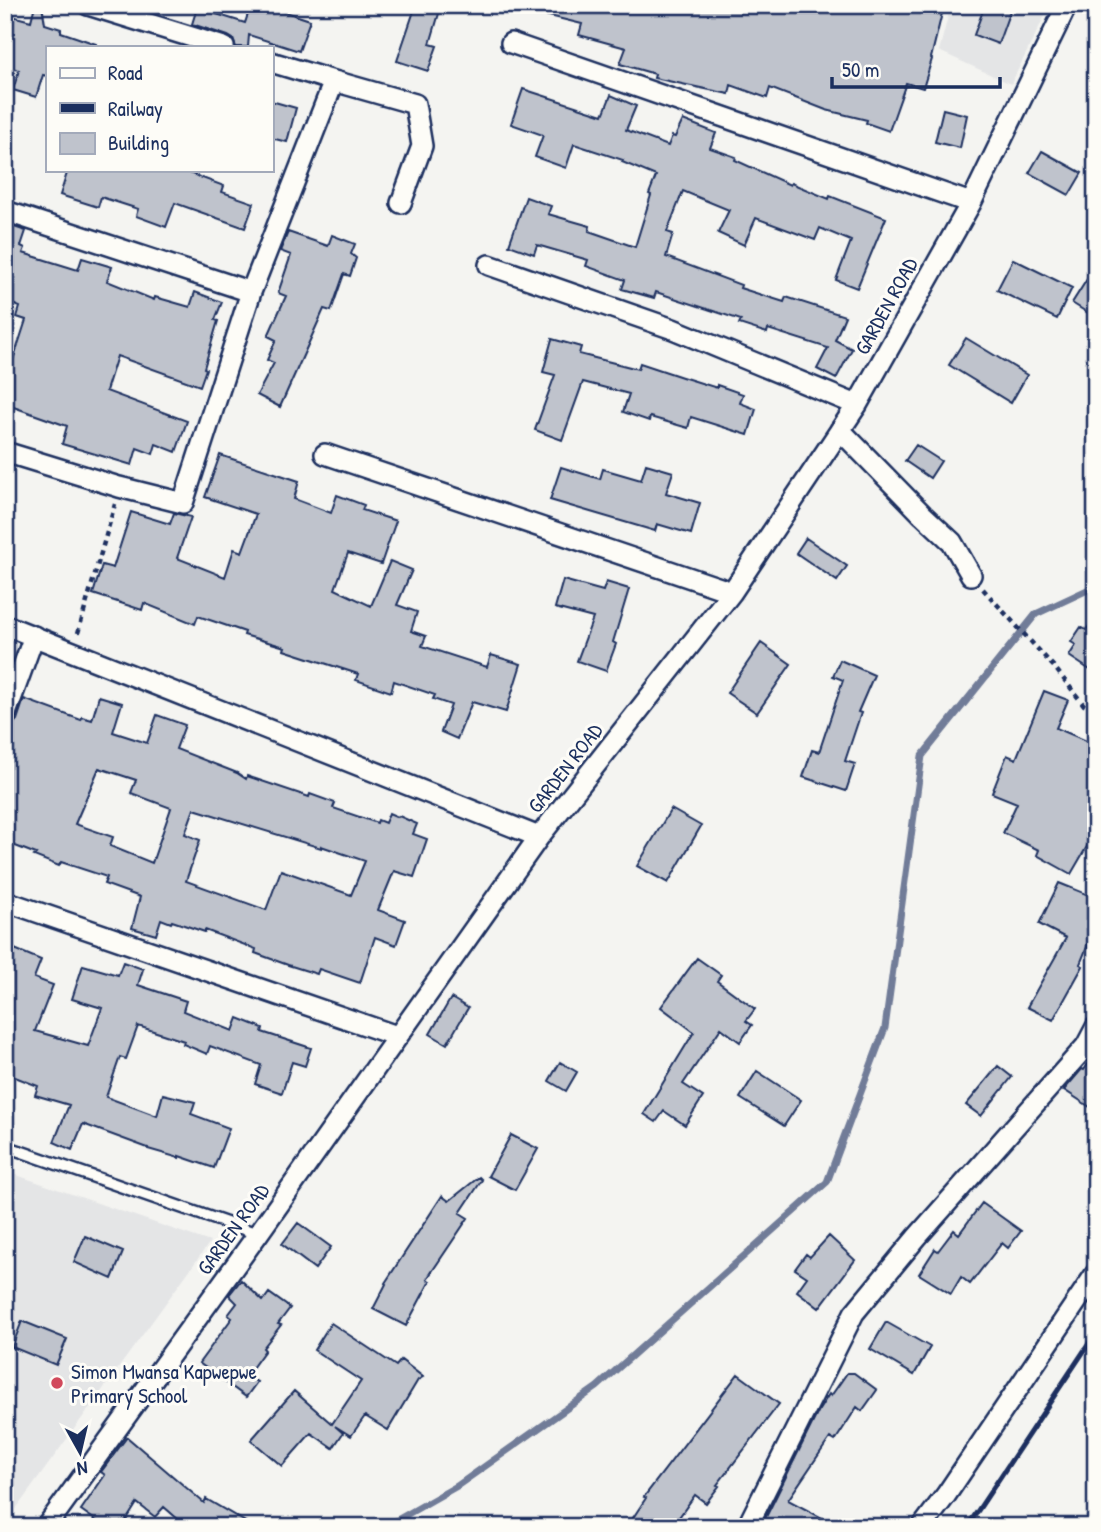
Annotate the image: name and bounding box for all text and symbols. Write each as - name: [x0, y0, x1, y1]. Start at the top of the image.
- legend: [46, 46, 273, 172]
- scale bar: [832, 46, 1000, 90]
- text: 50 m: [842, 55, 879, 84]
- text: Road: [108, 58, 142, 87]
- text: Railway: [108, 94, 163, 123]
- text: Building: [108, 128, 169, 157]
- street label: GARDEN ROAD: [847, 252, 925, 360]
- street label: GARDEN ROAD: [521, 717, 609, 819]
- street label: GARDEN ROAD: [190, 1177, 276, 1281]
- place label: Simon Mwansa Kapwepwe Primary School: [71, 1357, 257, 1410]
- marker: Simon Mwansa Kapwepwe Primary School: [49, 1375, 65, 1391]
- north arrow: [46, 1416, 116, 1486]
- text: N: [76, 1455, 89, 1482]

